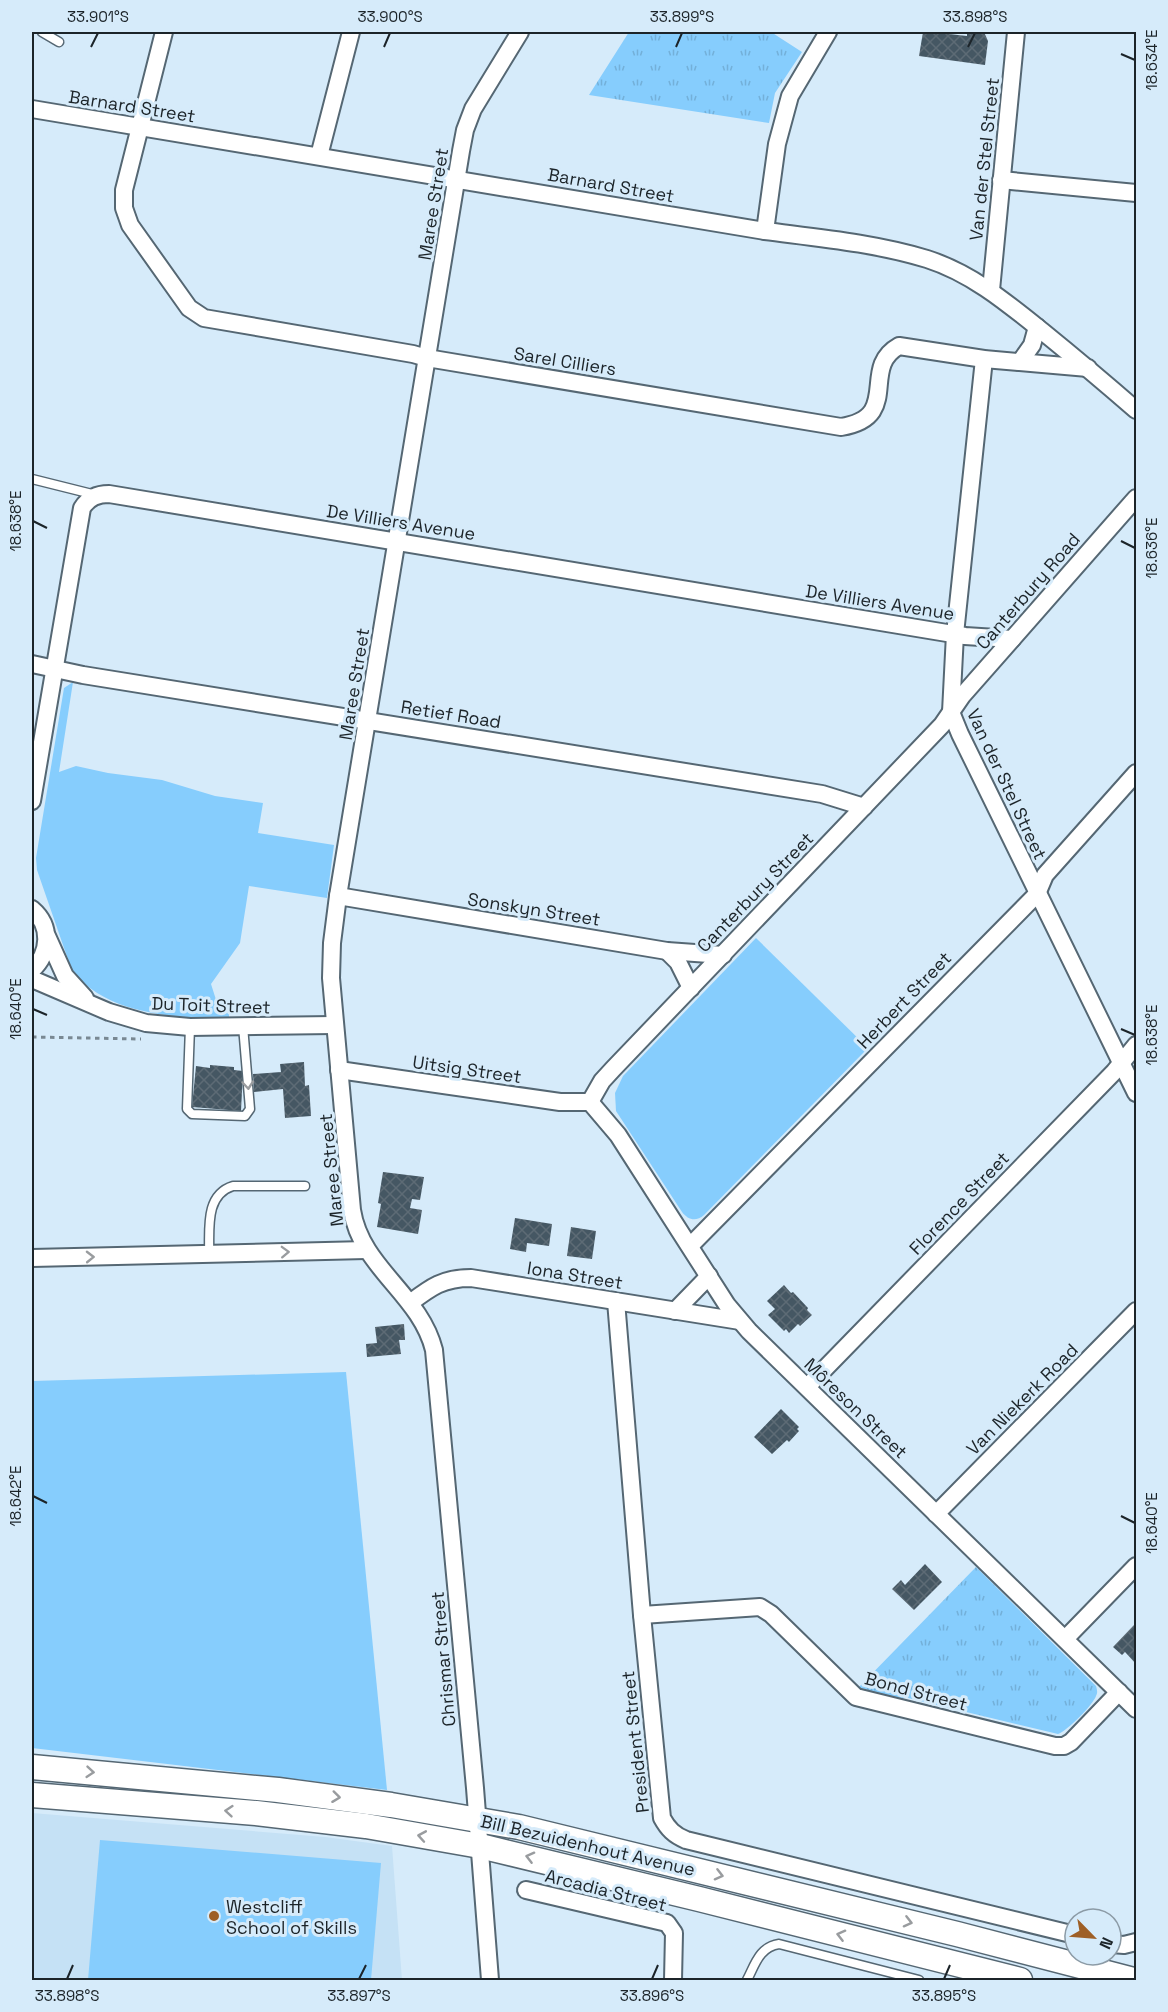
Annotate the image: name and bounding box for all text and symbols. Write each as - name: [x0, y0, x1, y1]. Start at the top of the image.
- text: 33.901°S: [67, 7, 129, 26]
- text: 33.900°S: [357, 7, 423, 26]
- text: 33.899°S: [650, 7, 714, 26]
- text: 33.898°S: [943, 7, 1007, 26]
- text: 18.634°E: [1142, 29, 1161, 91]
- street label: Van der Stel Street: [964, 76, 1004, 242]
- street label: Barnard Street: [67, 85, 197, 127]
- street label: Maree Street: [413, 146, 453, 262]
- street label: Barnard Street: [546, 163, 676, 207]
- street label: Sarel Cilliers: [512, 342, 618, 380]
- text: 18.638°E: [6, 490, 25, 552]
- street label: De Villiers Avenue: [325, 499, 477, 545]
- text: 18.636°E: [1142, 518, 1161, 578]
- street label: Canterbury Road: [971, 528, 1085, 654]
- street label: De Villiers Avenue: [804, 579, 956, 625]
- street label: Maree Street: [334, 626, 374, 742]
- street label: Retief Road: [399, 695, 503, 733]
- street label: Van der Stel Street: [962, 705, 1052, 863]
- street label: Canterbury Street: [692, 827, 818, 957]
- street label: Sonskyn Street: [466, 887, 602, 931]
- street label: Herbert Street: [852, 947, 956, 1053]
- text: 18.640°E: [6, 978, 25, 1040]
- street label: Du Toit Street: [151, 991, 271, 1019]
- text: 18.638°E: [1142, 1004, 1161, 1066]
- street label: Uitsig Street: [411, 1050, 523, 1088]
- one-way arrow: [241, 1080, 254, 1089]
- street label: Maree Street: [314, 1112, 348, 1228]
- street label: Florence Street: [904, 1147, 1014, 1259]
- one-way arrow: [280, 1245, 289, 1258]
- one-way arrow: [85, 1250, 94, 1263]
- street label: Iona Street: [526, 1256, 624, 1294]
- street label: Van Niekerk Road: [961, 1338, 1083, 1460]
- street label: Môreson Street: [799, 1353, 913, 1463]
- text: 18.642°E: [6, 1465, 25, 1527]
- text: 18.640°E: [1142, 1492, 1161, 1554]
- street label: Chrismar Street: [426, 1590, 460, 1728]
- street label: Bond Street: [862, 1666, 970, 1716]
- street label: President Street: [616, 1670, 654, 1814]
- one-way arrow: [85, 1765, 94, 1778]
- one-way arrow: [331, 1791, 340, 1803]
- one-way arrow: [224, 1805, 233, 1818]
- street label: Bill Bezuidenhout Avenue: [478, 1809, 698, 1881]
- one-way arrow: [417, 1831, 427, 1843]
- one-way arrow: [525, 1852, 535, 1865]
- street label: Arcadia Street: [543, 1864, 669, 1916]
- one-way arrow: [714, 1868, 724, 1881]
- place label: Westcliff School of Skills: [226, 1895, 357, 1939]
- north arrow: [1063, 1907, 1123, 1967]
- marker: Westcliff School of Skills: [207, 1909, 221, 1923]
- one-way arrow: [903, 1914, 913, 1927]
- one-way arrow: [837, 1930, 847, 1943]
- text: N: [1094, 1934, 1118, 1952]
- text: 33.898°S: [35, 1986, 99, 2005]
- text: 33.897°S: [327, 1986, 391, 2005]
- text: 33.896°S: [620, 1986, 684, 2005]
- text: 33.895°S: [912, 1986, 976, 2005]

